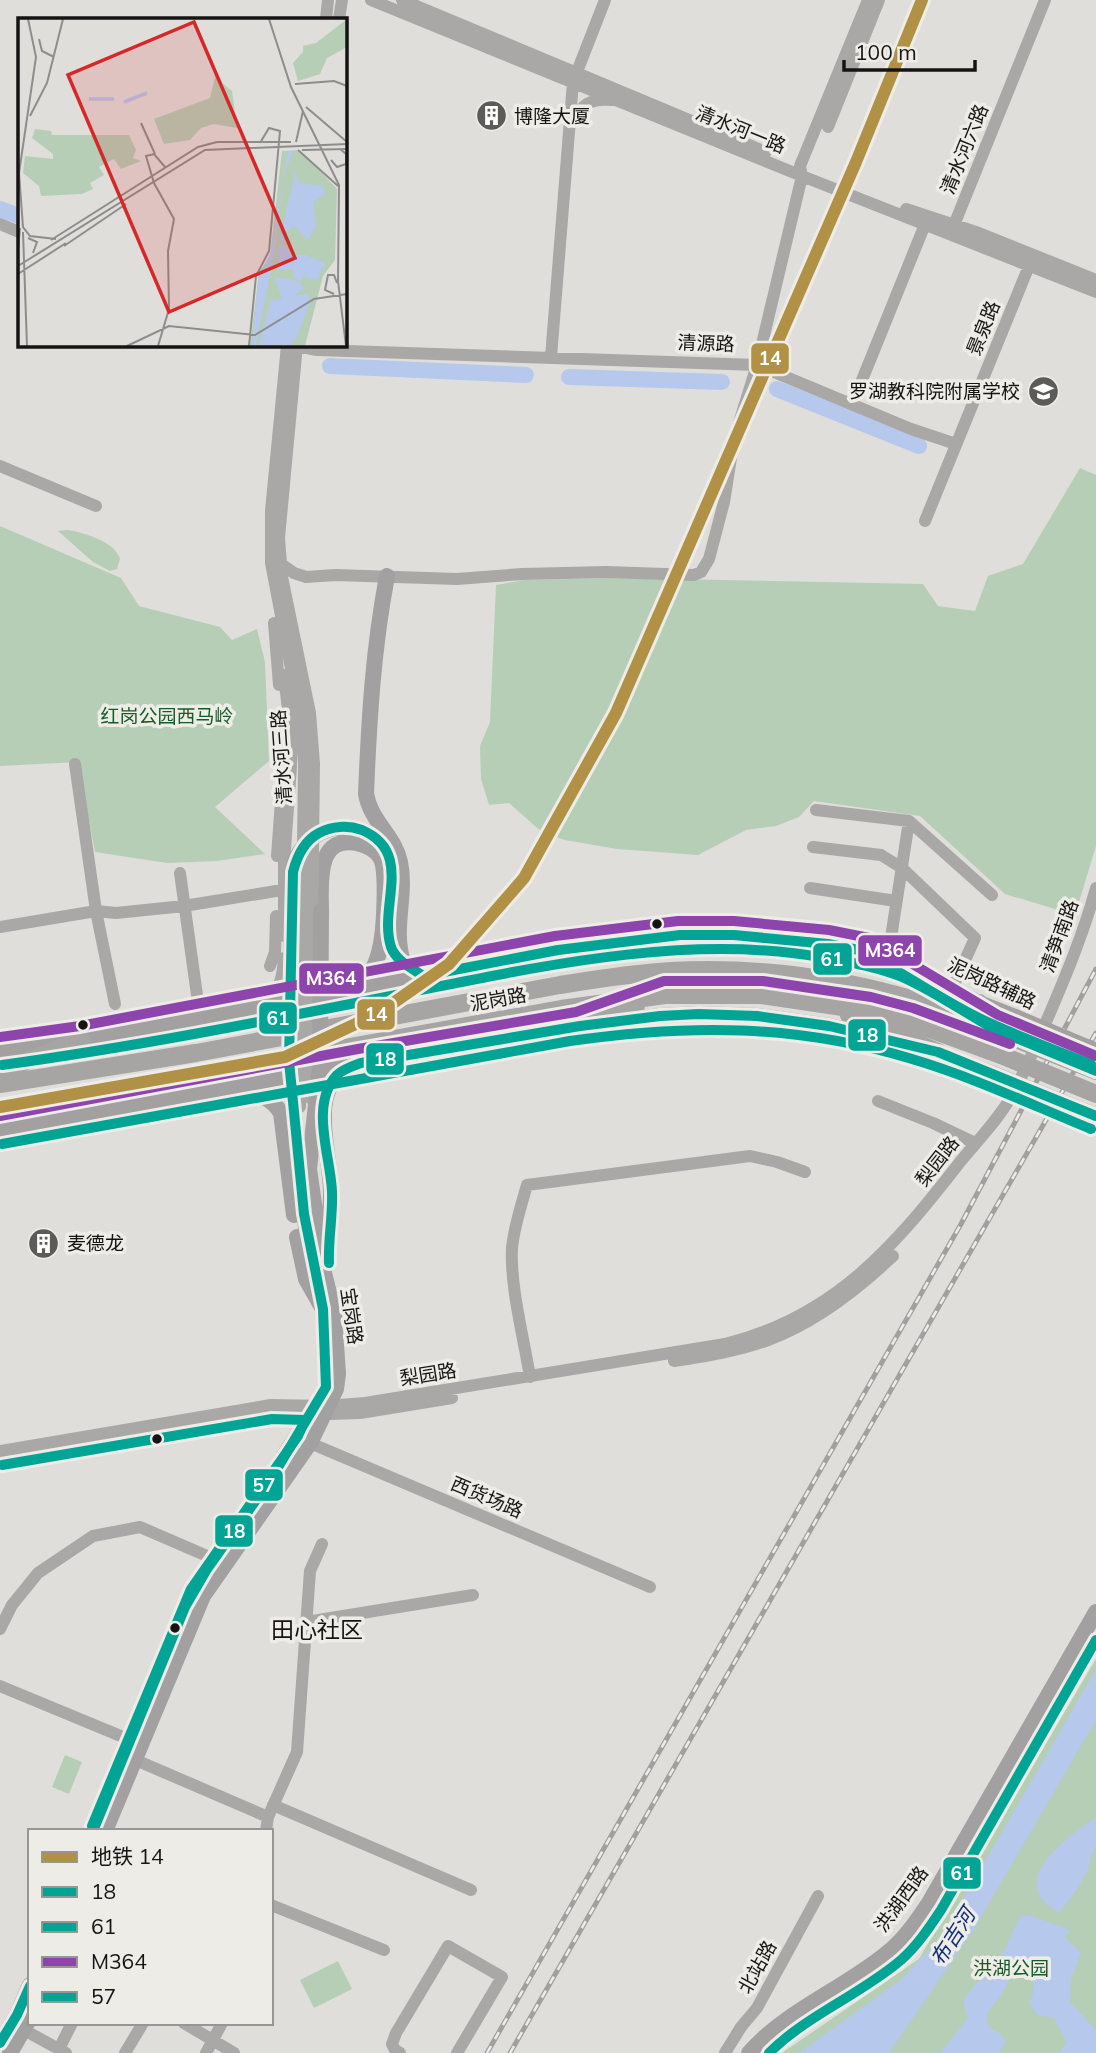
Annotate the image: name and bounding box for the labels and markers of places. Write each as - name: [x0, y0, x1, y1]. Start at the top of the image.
- building icon: 博隆大厦: [474, 99, 508, 133]
- place label: 博隆大厦: [514, 104, 590, 128]
- school or university icon: 罗湖教科院附属学校: [1026, 374, 1060, 408]
- place label: 罗湖教科院附属学校: [849, 379, 1020, 403]
- unlabelled marker: [650, 917, 664, 931]
- unlabelled marker: [76, 1018, 90, 1032]
- building icon: 麦德龙: [27, 1226, 61, 1260]
- place label: 麦德龙: [67, 1231, 124, 1255]
- unlabelled marker: [150, 1432, 164, 1446]
- unlabelled marker: [168, 1621, 182, 1635]

